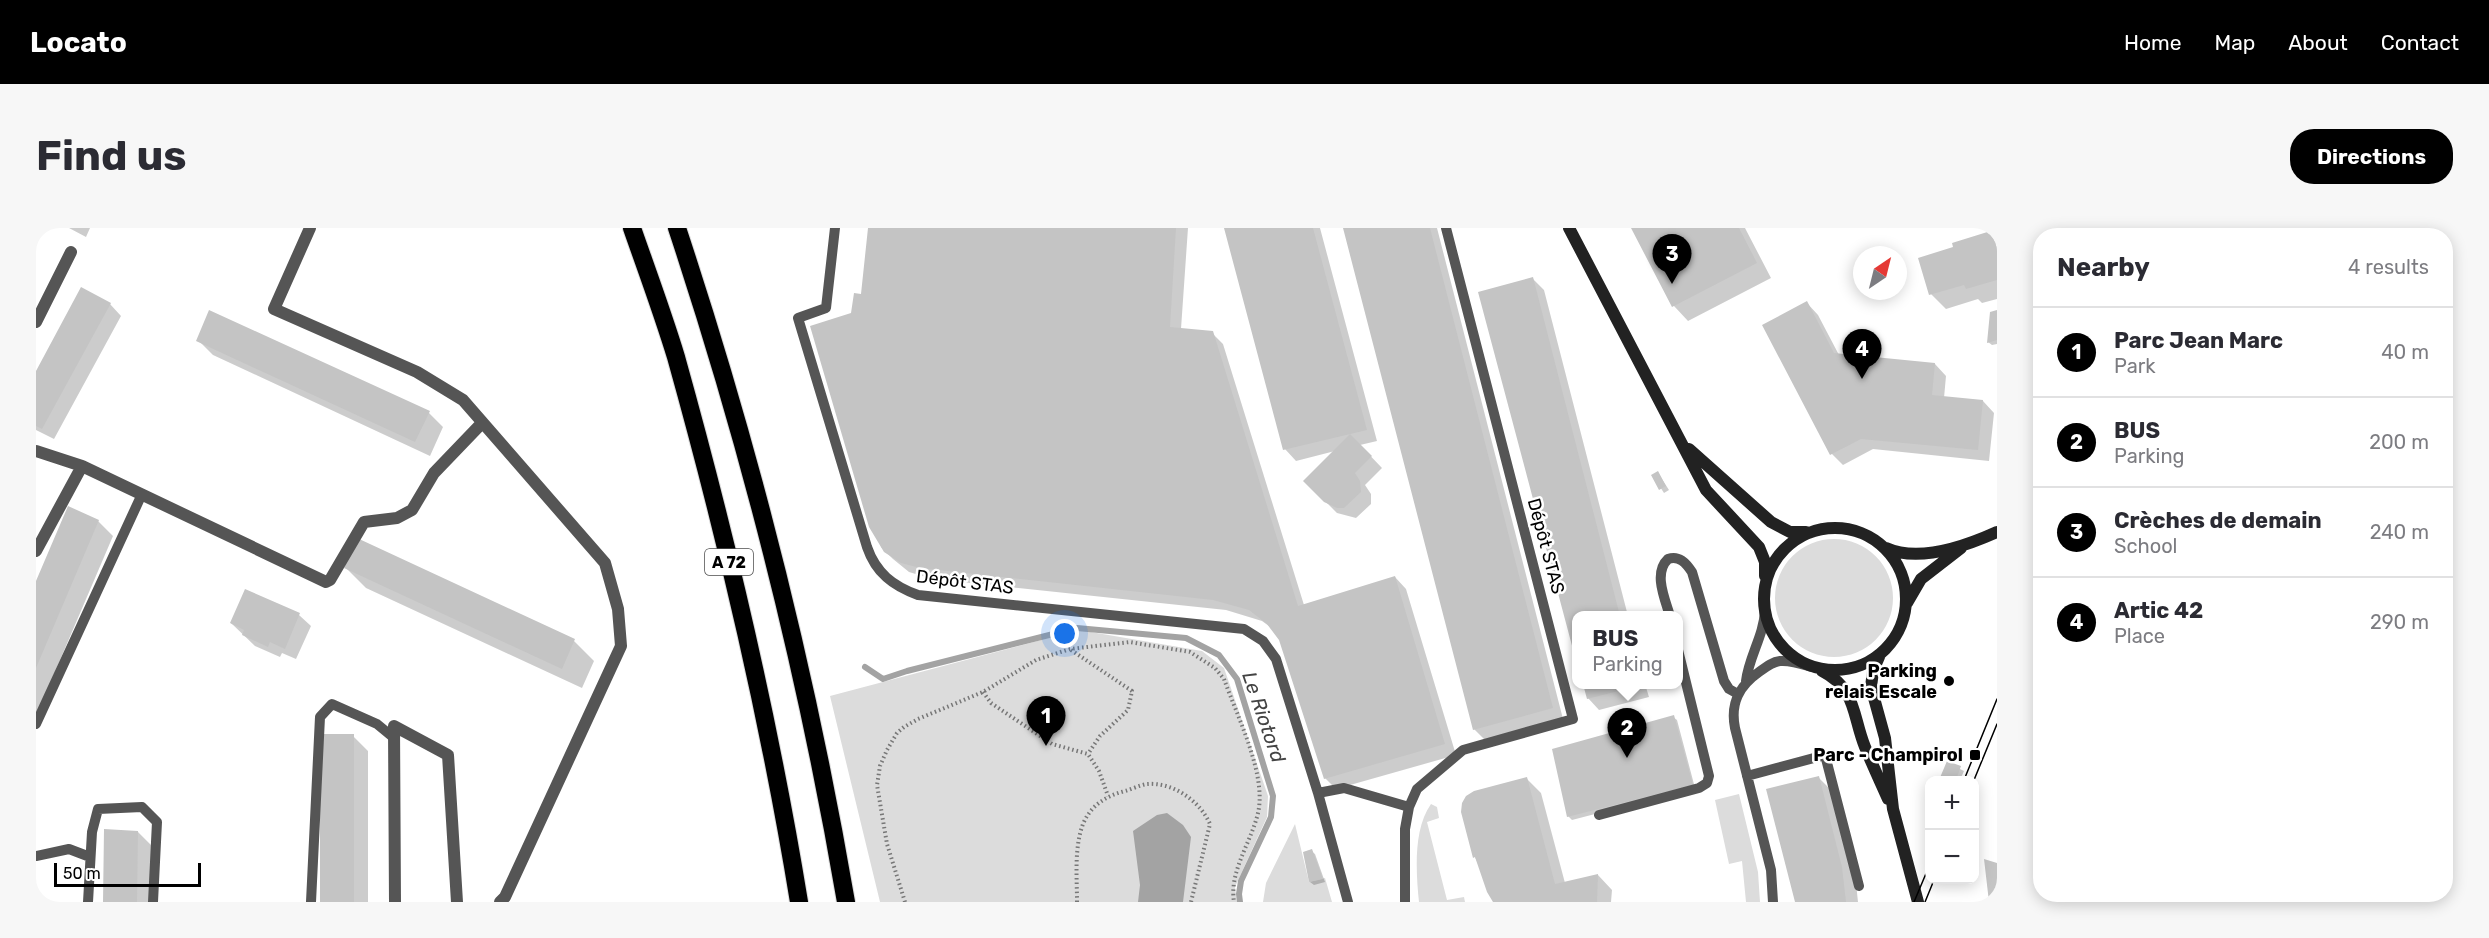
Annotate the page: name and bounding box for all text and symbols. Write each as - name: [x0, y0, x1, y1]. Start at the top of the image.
- text: Locato: [30, 26, 127, 59]
- text: Home: [2124, 30, 2181, 55]
- text: Map: [2214, 30, 2255, 55]
- text: About: [2288, 30, 2348, 55]
- text: Contact: [2381, 30, 2459, 55]
- button: Directions: [2290, 129, 2453, 184]
- text: Find us: [36, 131, 187, 181]
- pin: 3: [1652, 235, 1692, 284]
- north arrow: [1853, 246, 1907, 300]
- text: Nearby: [2057, 252, 2150, 283]
- text: 4 results: [2348, 255, 2429, 279]
- text: Parc Jean Marc: [2114, 327, 2283, 354]
- pin: 4: [1842, 330, 1882, 379]
- text: 1: [2072, 340, 2081, 364]
- text: 40 m: [2381, 340, 2429, 364]
- text: Park: [2114, 354, 2156, 378]
- text: BUS: [2114, 417, 2160, 444]
- text: 2: [2070, 430, 2083, 454]
- text: 200 m: [2369, 430, 2429, 454]
- text: Parking: [2114, 444, 2185, 468]
- street label: Dépôt STAS: [1523, 496, 1569, 596]
- text: Crèches de demain: [2114, 507, 2322, 534]
- text: 3: [2070, 520, 2083, 544]
- text: 240 m: [2370, 520, 2429, 544]
- text: School: [2114, 534, 2177, 558]
- road number: A 72: [705, 549, 753, 575]
- street label: Dépôt STAS: [915, 565, 1015, 599]
- text: Artic 42: [2114, 597, 2203, 624]
- text: 4: [2070, 610, 2083, 634]
- text: 290 m: [2370, 610, 2429, 634]
- popup: [1572, 611, 1683, 689]
- your location: [1050, 619, 1079, 648]
- text: Place: [2114, 624, 2165, 648]
- text: BUS: [1592, 625, 1638, 652]
- text: Parking: [1592, 652, 1663, 676]
- place label: Parking relais Escale: [1825, 660, 1937, 703]
- water label: Le Riotord: [1237, 668, 1291, 767]
- marker: Parking relais Escale: [1942, 674, 1956, 688]
- pin: 1: [1026, 696, 1066, 746]
- pin: 2: [1608, 708, 1646, 758]
- place label: Parc - Champirol: [1813, 744, 1963, 766]
- marker: Parc - Champirol: [1968, 748, 1982, 762]
- map controls: [1925, 776, 1979, 884]
- button: +: [1925, 776, 1979, 830]
- button: −: [1925, 830, 1979, 884]
- scale bar: [54, 860, 201, 888]
- text: 50 m: [63, 864, 101, 883]

